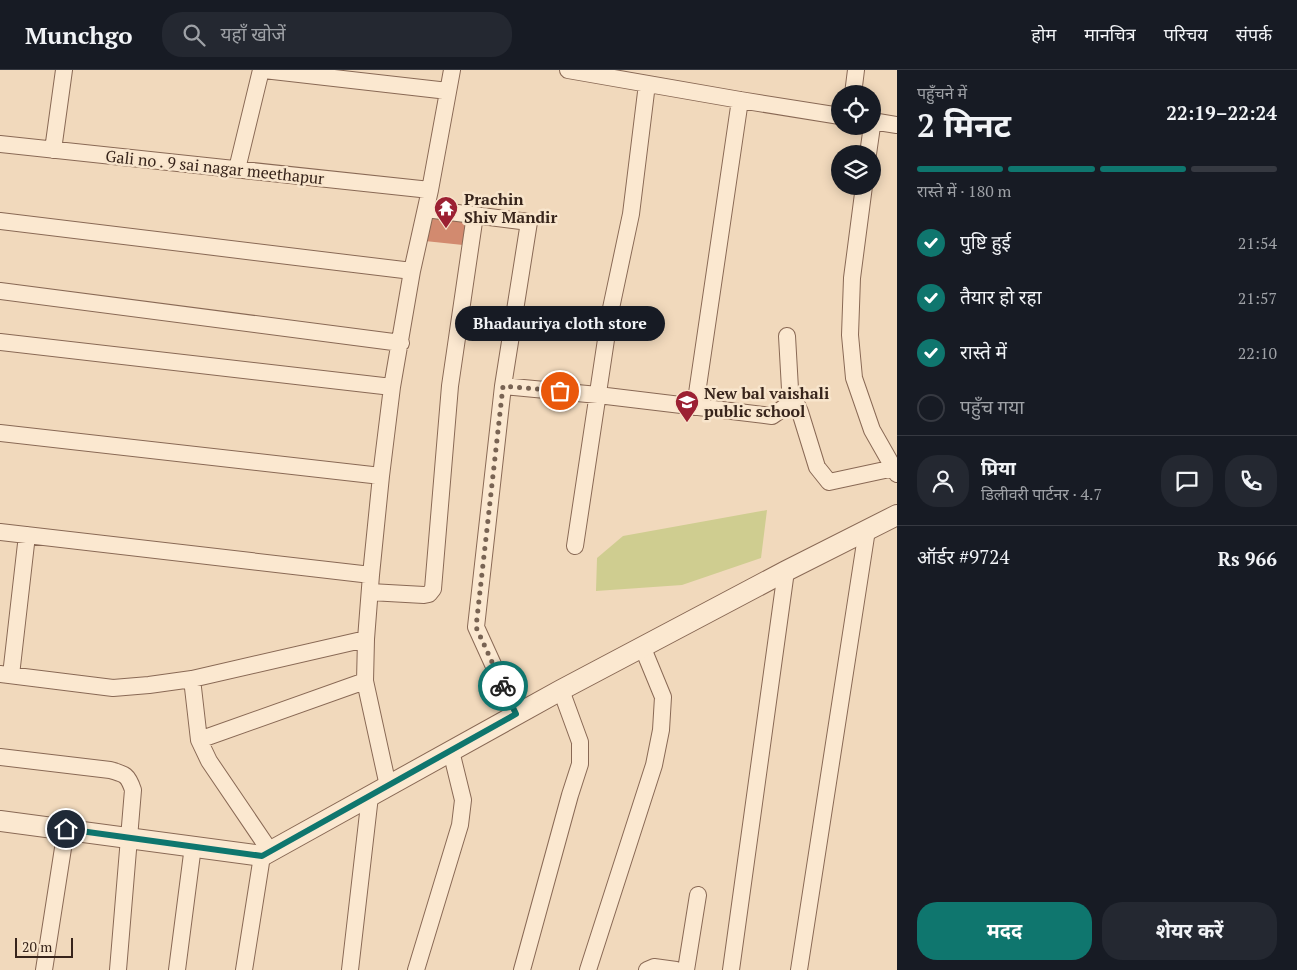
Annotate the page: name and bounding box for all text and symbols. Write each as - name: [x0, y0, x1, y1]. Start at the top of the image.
- search box: [162, 12, 512, 57]
- text: Munchgo: [25, 19, 132, 51]
- icon: search: [180, 21, 208, 49]
- text: यहाँ खोजें: [220, 21, 286, 46]
- text: होम: [1031, 22, 1056, 46]
- text: मानचित्र: [1084, 22, 1136, 46]
- text: परिचय: [1164, 22, 1208, 46]
- text: संपर्क: [1236, 22, 1272, 46]
- text: पहुँचने में: [917, 82, 967, 104]
- map controls: [831, 85, 881, 195]
- button: locate: [831, 85, 881, 135]
- text: 22:19–22:24: [1166, 100, 1277, 125]
- text: 2 मिनट: [917, 104, 1011, 146]
- street label: Gali no . 9 sai nagar meethapur: [105, 145, 326, 190]
- button: layers: [831, 145, 881, 195]
- text: रास्ते में · 180 m: [917, 180, 1011, 202]
- place label: Prachin Shiv Mandir: [464, 188, 557, 228]
- temple icon: Prachin Shiv Mandir: [433, 195, 459, 229]
- icon: check: [917, 229, 945, 257]
- text: पुष्टि हुई: [960, 229, 1011, 254]
- text: 21:54: [1238, 232, 1277, 254]
- icon: check: [917, 284, 945, 312]
- text: तैयार हो रहा: [960, 284, 1042, 309]
- text: 21:57: [1238, 287, 1277, 309]
- callout: Bhadauriya cloth store: [455, 306, 665, 341]
- text: Bhadauriya cloth store: [473, 312, 647, 334]
- icon: check: [917, 339, 945, 367]
- text: रास्ते में: [960, 339, 1007, 364]
- text: 22:10: [1238, 342, 1277, 364]
- pin: [539, 370, 581, 412]
- icon: bag: [546, 377, 574, 405]
- place label: New bal vaishali public school: [704, 382, 829, 422]
- school or university icon: New bal vaishali public school: [674, 389, 700, 423]
- text: पहुँच गया: [960, 394, 1024, 419]
- button: person: [917, 455, 969, 507]
- text: प्रिया: [981, 455, 1016, 480]
- button: chat: [1161, 455, 1213, 507]
- button: phone: [1225, 455, 1277, 507]
- text: डिलीवरी पार्टनर · 4.7: [981, 483, 1102, 505]
- text: ऑर्डर #9724: [917, 544, 1010, 569]
- text: Rs 966: [1218, 546, 1277, 571]
- courier: [478, 661, 528, 711]
- icon: bike: [489, 672, 517, 700]
- pin: [45, 808, 87, 850]
- icon: home: [52, 815, 80, 843]
- button: मदद: [917, 902, 1092, 960]
- button: शेयर करें: [1102, 902, 1277, 960]
- scale bar: [15, 935, 72, 958]
- text: 20 m: [22, 937, 52, 956]

